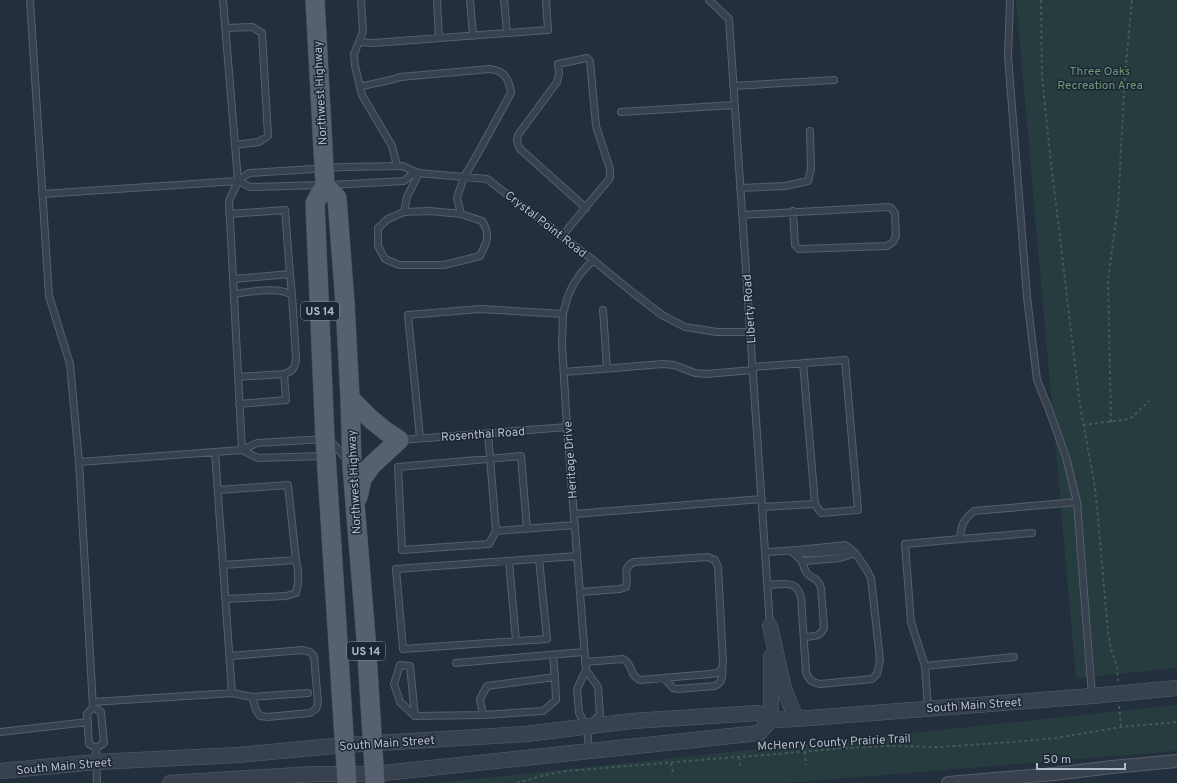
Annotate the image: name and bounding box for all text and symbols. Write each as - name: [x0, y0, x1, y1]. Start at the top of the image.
- street label: Northwest Highway: [310, 40, 332, 146]
- park label: Three Oaks Recreation Area: [1057, 64, 1143, 94]
- street label: Crystal Point Road: [501, 188, 590, 262]
- street label: Liberty Road: [740, 274, 760, 344]
- road number: US 14: [301, 302, 339, 320]
- street label: Heritage Drive: [560, 420, 582, 499]
- street label: Rosenthal Road: [441, 424, 526, 446]
- street label: Northwest Highway: [344, 429, 366, 535]
- road number: US 14: [347, 642, 385, 660]
- street label: South Main Street: [926, 695, 1022, 717]
- street label: McHenry County Prairie Trail: [757, 731, 911, 755]
- street label: South Main Street: [339, 733, 435, 755]
- scale bar: [1037, 745, 1125, 771]
- text: 50 m: [1043, 752, 1071, 768]
- street label: South Main Street: [16, 755, 112, 779]

